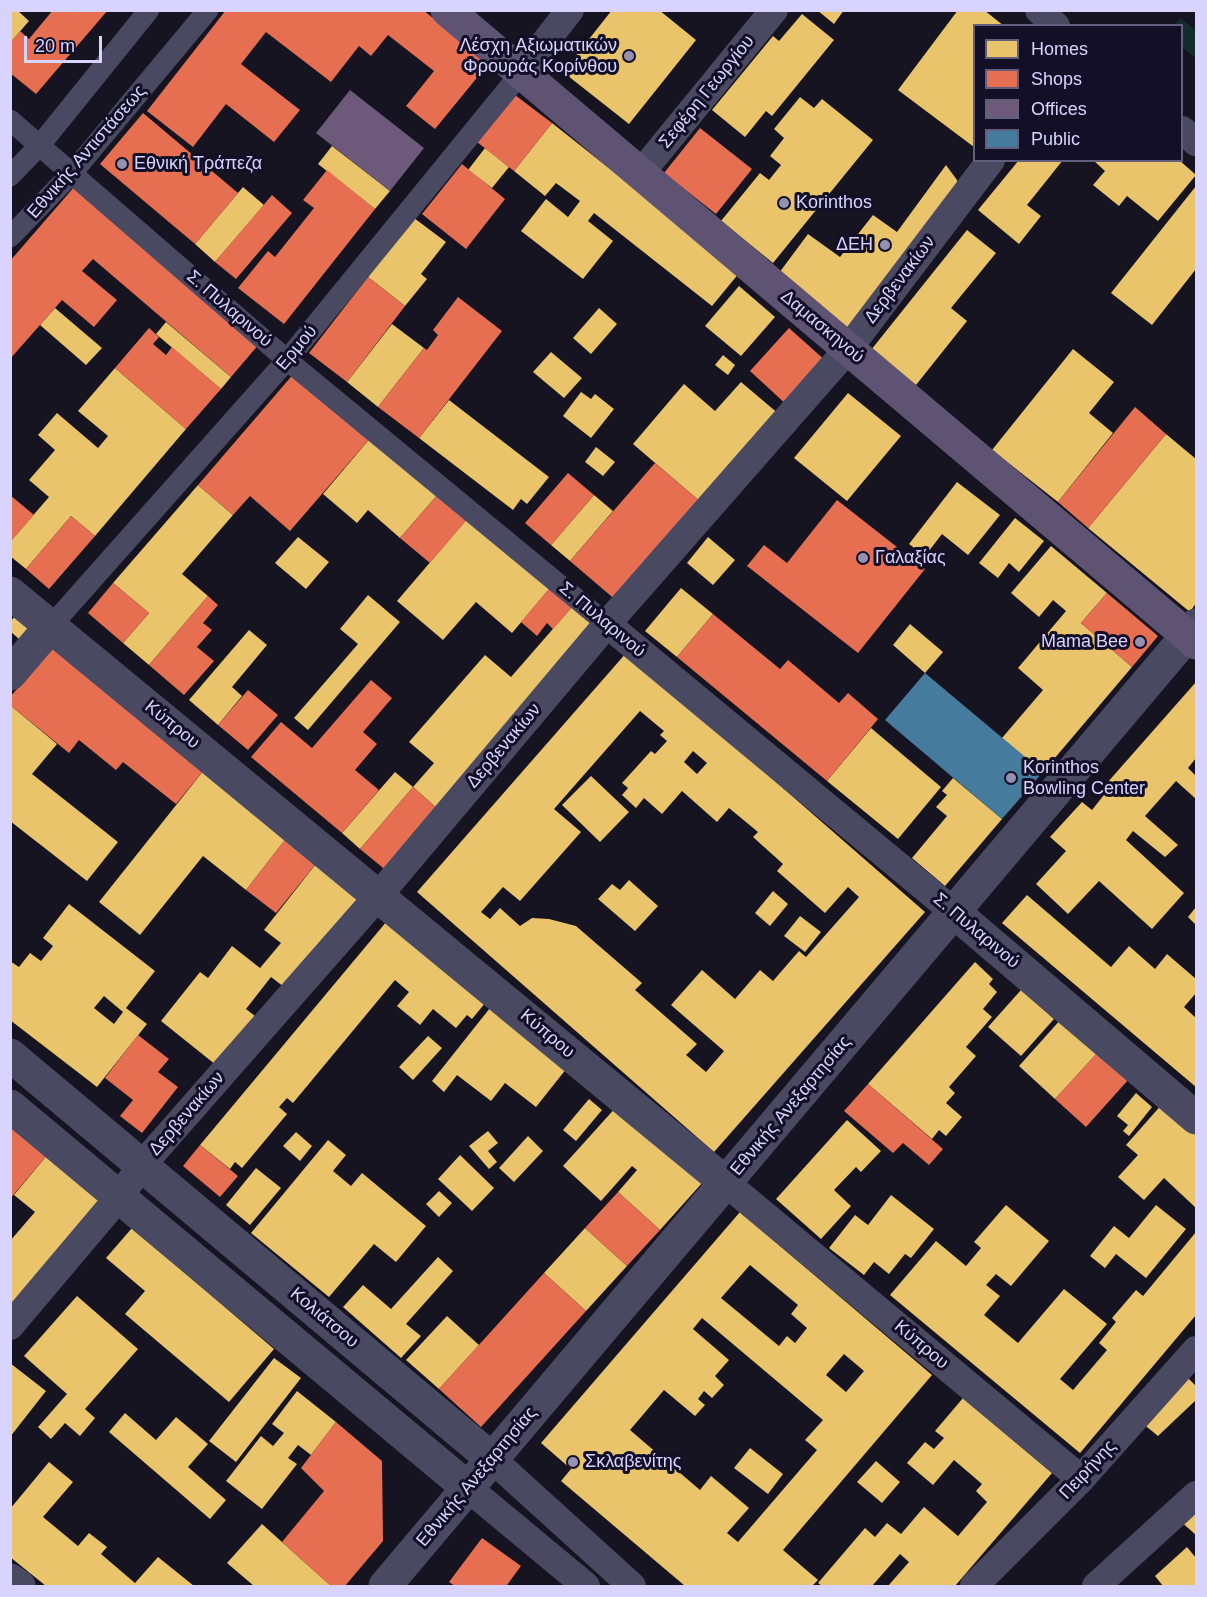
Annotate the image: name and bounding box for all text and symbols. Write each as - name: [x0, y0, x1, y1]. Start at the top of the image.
- scale bar: [27, 24, 105, 62]
- legend: [973, 24, 1183, 162]
- street label: Σεφέρη Γεωργίου: [655, 31, 759, 153]
- place label: Λέσχη Αξιωματικών Φρουράς Κορίνθου: [460, 35, 617, 78]
- text: 20 m: [35, 36, 75, 56]
- text: Homes: [1031, 39, 1088, 59]
- marker: Λέσχη Αξιωματικών Φρουράς Κορίνθου: [622, 49, 636, 63]
- text: Shops: [1031, 69, 1082, 89]
- street label: Εθνικής Αντιστάσεως: [23, 81, 151, 223]
- text: Offices: [1031, 99, 1087, 119]
- text: Public: [1031, 129, 1080, 149]
- place label: Εθνική Τράπεζα: [134, 153, 262, 175]
- marker: Εθνική Τράπεζα: [115, 157, 129, 171]
- place label: Korinthos: [796, 192, 872, 214]
- marker: Korinthos: [777, 196, 791, 210]
- street label: Δερβενακίων: [860, 232, 940, 328]
- place label: ΔΕΗ: [836, 234, 873, 256]
- marker: ΔΕΗ: [878, 238, 892, 252]
- street label: Σ. Πυλαρινού: [182, 266, 276, 352]
- street label: Δαμασκηνού: [776, 286, 868, 368]
- street label: Ερμού: [272, 321, 322, 375]
- place label: Γαλαξίας: [875, 547, 946, 569]
- marker: Γαλαξίας: [856, 551, 870, 565]
- street label: Σ. Πυλαρινού: [554, 578, 650, 662]
- place label: Mama Bee: [1041, 631, 1128, 653]
- marker: Mama Bee: [1133, 635, 1147, 649]
- street label: Κύπρου: [140, 696, 204, 754]
- street label: Δερβενακίων: [462, 699, 546, 793]
- place label: Korinthos Bowling Center: [1023, 757, 1145, 800]
- marker: Korinthos Bowling Center: [1004, 771, 1018, 785]
- street label: Σ. Πυλαρινού: [928, 889, 1024, 973]
- street label: Κύπρου: [515, 1005, 579, 1063]
- street label: Εθνικής Ανεξαρτησίας: [726, 1032, 856, 1180]
- street label: Δερβενακίων: [145, 1068, 229, 1160]
- street label: Κολιάτσου: [285, 1283, 363, 1353]
- street label: Κύπρου: [889, 1316, 953, 1374]
- street label: Εθνικής Ανεξαρτησίας: [412, 1403, 542, 1551]
- street label: Πειρήνης: [1055, 1436, 1121, 1504]
- place label: Σκλαβενίτης: [585, 1451, 681, 1473]
- marker: Σκλαβενίτης: [566, 1455, 580, 1469]

